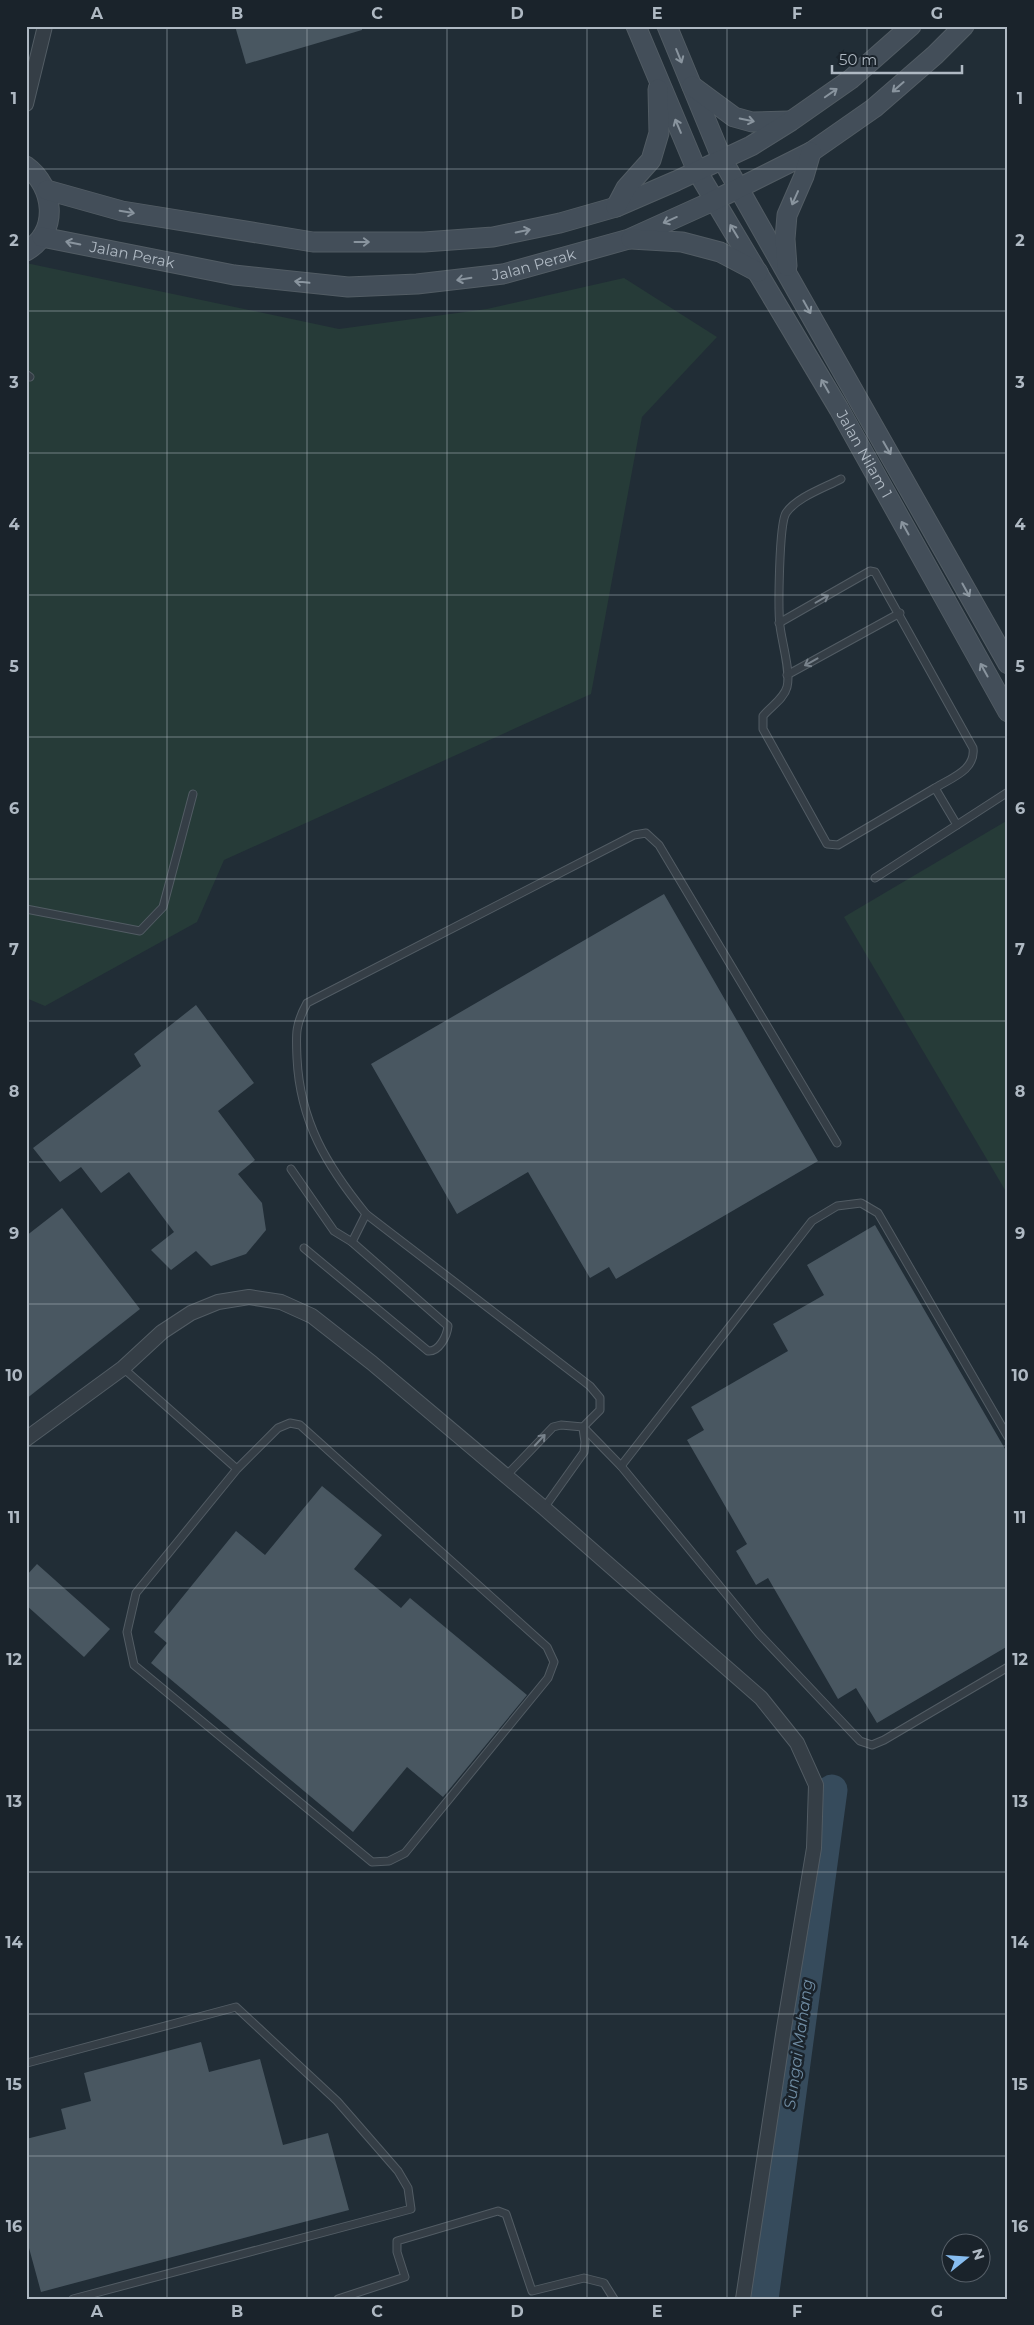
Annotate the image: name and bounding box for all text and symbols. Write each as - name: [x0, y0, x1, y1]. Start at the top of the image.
- text: A: [90, 4, 104, 23]
- text: B: [231, 4, 243, 23]
- text: C: [371, 4, 383, 23]
- text: D: [510, 4, 524, 23]
- text: E: [652, 4, 662, 23]
- text: F: [792, 4, 802, 23]
- text: G: [931, 4, 943, 23]
- scale bar: [832, 42, 962, 74]
- one-way arrow: [675, 48, 685, 63]
- text: 50 m: [839, 50, 877, 69]
- one-way arrow: [891, 82, 904, 93]
- one-way arrow: [824, 88, 838, 98]
- text: 1: [11, 89, 17, 108]
- text: 1: [1017, 89, 1023, 108]
- one-way arrow: [739, 116, 755, 125]
- one-way arrow: [673, 119, 683, 134]
- one-way arrow: [789, 190, 799, 205]
- one-way arrow: [119, 208, 135, 218]
- one-way arrow: [663, 216, 678, 226]
- one-way arrow: [728, 225, 738, 239]
- one-way arrow: [515, 226, 531, 235]
- text: 2: [9, 231, 19, 250]
- text: 2: [1015, 231, 1025, 250]
- street label: Jalan Perak: [87, 236, 177, 272]
- one-way arrow: [353, 237, 369, 247]
- one-way arrow: [66, 238, 82, 247]
- street label: Jalan Perak: [490, 244, 578, 284]
- one-way arrow: [457, 275, 473, 285]
- one-way arrow: [295, 277, 311, 287]
- one-way arrow: [802, 299, 812, 313]
- text: 3: [8, 373, 19, 392]
- text: 3: [1014, 373, 1025, 392]
- one-way arrow: [820, 380, 830, 394]
- street label: Jalan Nilam 1: [832, 406, 897, 501]
- one-way arrow: [882, 440, 892, 455]
- text: 4: [8, 515, 20, 534]
- text: 4: [1014, 515, 1026, 534]
- one-way arrow: [900, 521, 909, 536]
- one-way arrow: [961, 582, 971, 597]
- one-way arrow: [814, 593, 828, 603]
- text: 5: [9, 657, 19, 676]
- text: 5: [1015, 657, 1025, 676]
- one-way arrow: [804, 658, 819, 667]
- one-way arrow: [979, 663, 988, 678]
- text: 6: [9, 799, 19, 818]
- text: 6: [1015, 799, 1025, 818]
- text: 7: [9, 940, 19, 959]
- text: 7: [1015, 940, 1025, 959]
- text: 8: [9, 1082, 19, 1101]
- text: 8: [1015, 1082, 1025, 1101]
- text: 9: [9, 1224, 19, 1243]
- text: 9: [1015, 1224, 1025, 1243]
- text: 10: [5, 1366, 23, 1385]
- text: 10: [1011, 1366, 1029, 1385]
- one-way arrow: [534, 1434, 545, 1447]
- text: 11: [8, 1508, 20, 1527]
- text: 11: [1014, 1508, 1026, 1527]
- text: 12: [6, 1650, 22, 1669]
- text: 12: [1012, 1650, 1028, 1669]
- text: 13: [6, 1792, 22, 1811]
- text: 13: [1012, 1792, 1028, 1811]
- text: 14: [5, 1933, 23, 1952]
- text: 14: [1011, 1933, 1029, 1952]
- water label: Sungai Mahang: [780, 1978, 817, 2110]
- text: 15: [6, 2075, 22, 2094]
- text: 15: [1012, 2075, 1028, 2094]
- text: 16: [6, 2217, 22, 2236]
- text: 16: [1012, 2217, 1028, 2236]
- north arrow: [942, 2232, 992, 2282]
- text: N: [968, 2246, 989, 2262]
- text: A: [90, 2302, 104, 2321]
- text: B: [231, 2302, 243, 2321]
- text: C: [371, 2302, 383, 2321]
- text: D: [510, 2302, 524, 2321]
- text: E: [652, 2302, 662, 2321]
- text: F: [792, 2302, 802, 2321]
- text: G: [931, 2302, 943, 2321]

